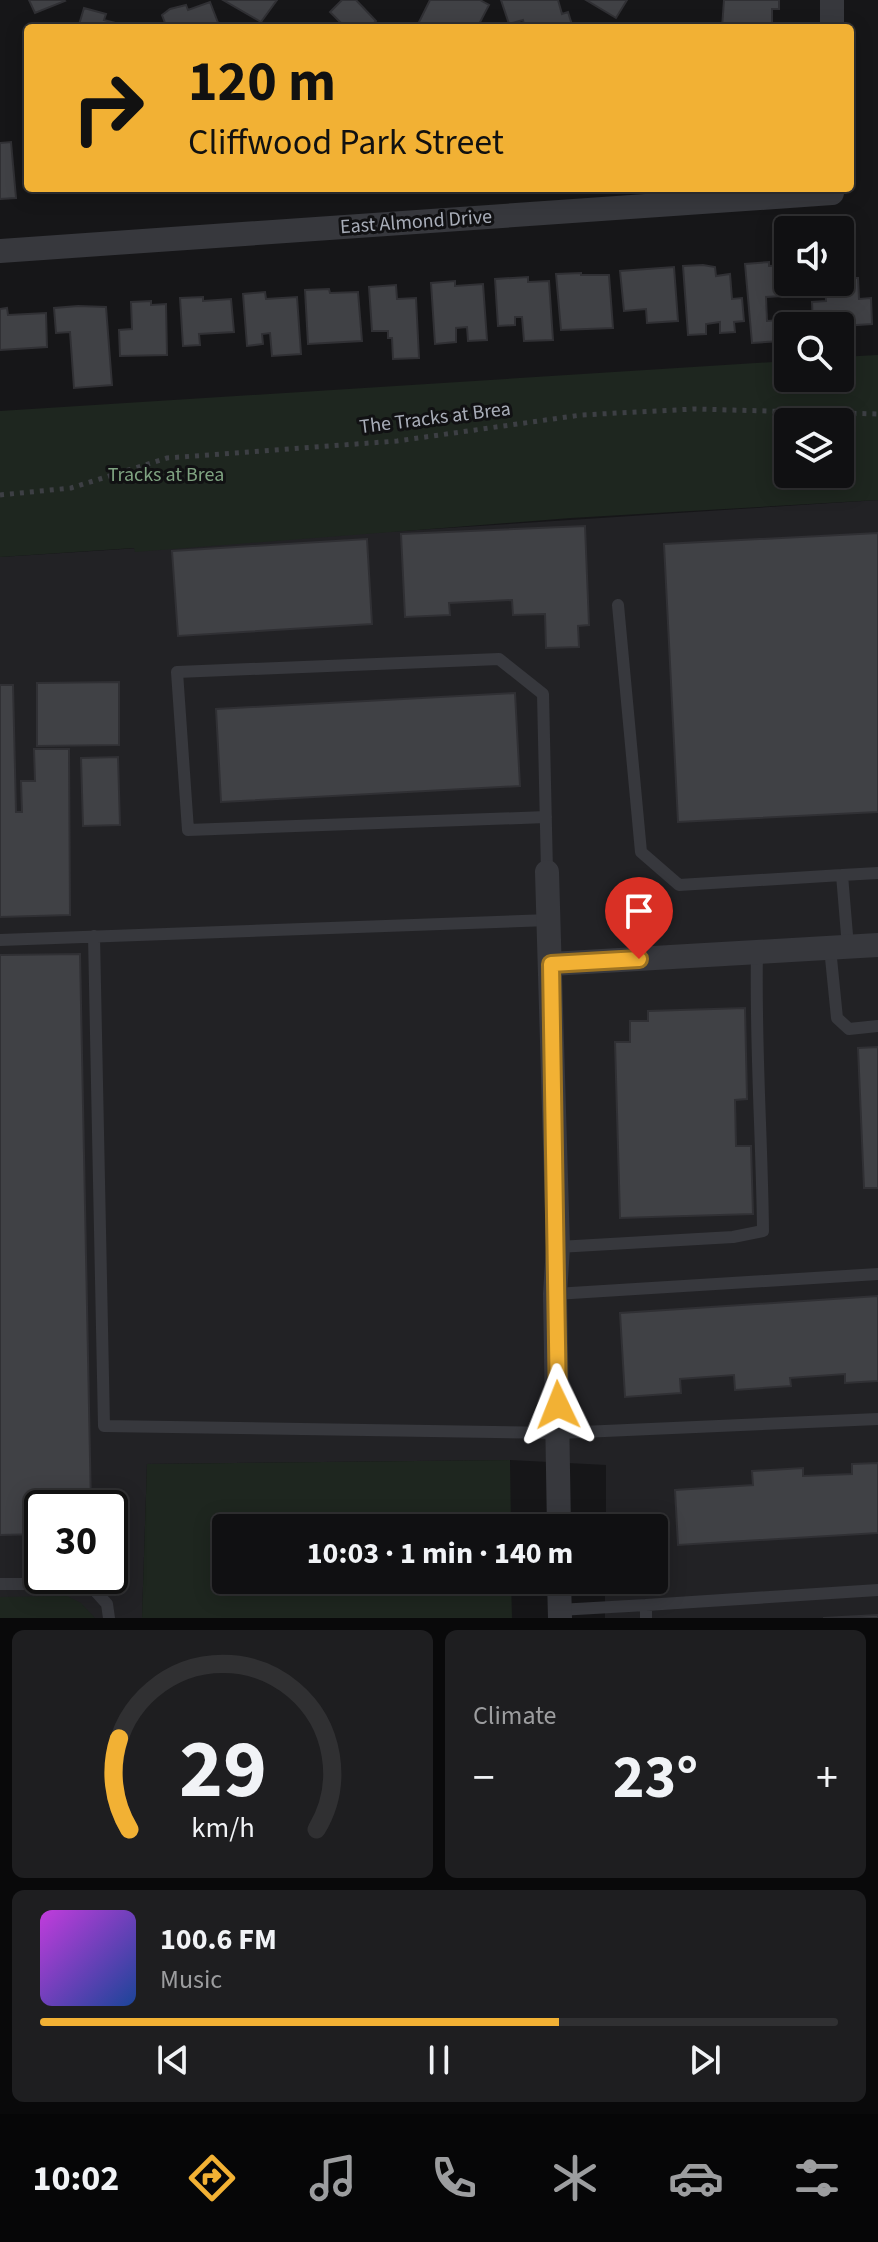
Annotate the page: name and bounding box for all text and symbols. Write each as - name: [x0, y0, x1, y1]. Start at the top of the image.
- text: 120 m: [188, 43, 336, 122]
- icon: right: [56, 56, 160, 160]
- text: Cliffwood Park Street: [188, 117, 504, 168]
- street label: East Almond Drive: [339, 203, 493, 241]
- map controls: [774, 216, 854, 488]
- button: sound: [774, 216, 854, 296]
- button: search: [774, 312, 854, 392]
- street label: The Tracks at Brea: [358, 395, 512, 441]
- button: layers: [774, 408, 854, 488]
- park label: Tracks at Brea: [108, 461, 224, 489]
- pin: [605, 877, 673, 959]
- icon: arrive: [617, 889, 661, 933]
- position arrow: [516, 1363, 600, 1447]
- speed limit sign: 30: [24, 1490, 128, 1594]
- text: 10:03 · 1 min · 140 m: [307, 1532, 573, 1575]
- text: Climate: [473, 1697, 557, 1734]
- text: 29: [179, 1711, 266, 1829]
- text: 23°: [613, 1736, 698, 1821]
- text: −: [473, 1747, 495, 1810]
- text: +: [816, 1747, 838, 1810]
- text: km/h: [191, 1808, 254, 1848]
- text: 100.6 FM: [160, 1918, 277, 1961]
- text: Music: [160, 1961, 222, 1998]
- icon: previous: [151, 2038, 195, 2082]
- icon: pause: [417, 2038, 461, 2082]
- icon: next: [683, 2038, 727, 2082]
- icon: directions: [184, 2150, 240, 2206]
- icon: music: [305, 2150, 361, 2206]
- icon: phone: [426, 2150, 482, 2206]
- icon: climate: [547, 2150, 603, 2206]
- icon: car: [668, 2150, 724, 2206]
- icon: filters: [789, 2150, 845, 2206]
- text: 10:02: [33, 2153, 119, 2204]

